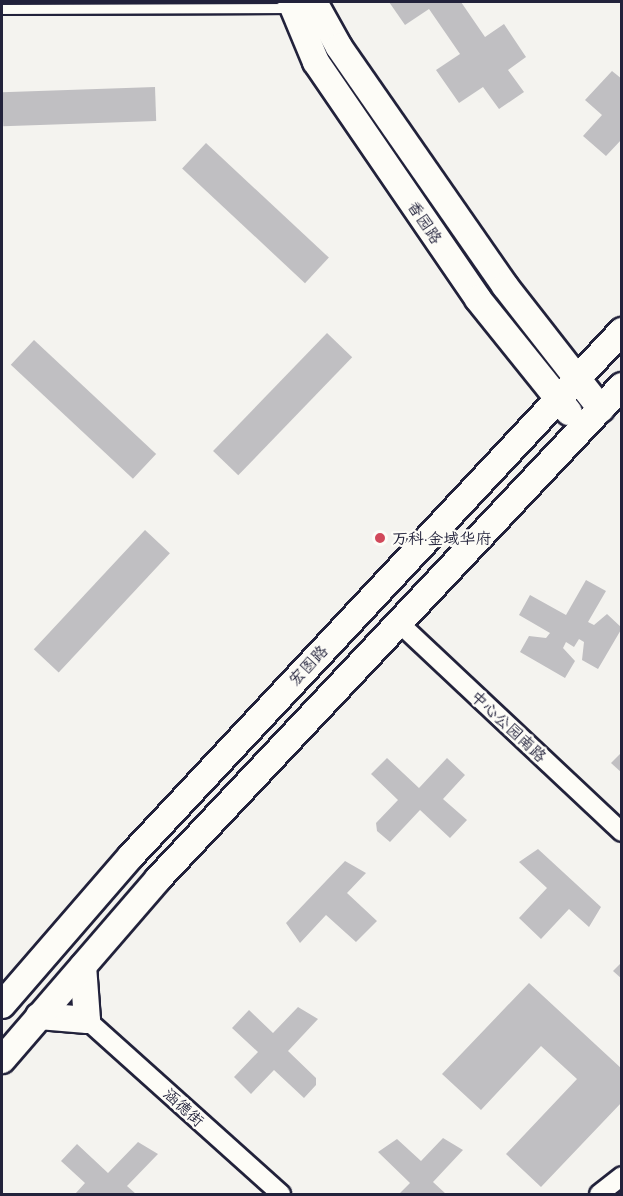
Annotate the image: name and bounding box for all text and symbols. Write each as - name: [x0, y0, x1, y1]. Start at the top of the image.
- street label: 香园路: [404, 197, 446, 247]
- place label: 万科·金域华府: [392, 528, 492, 548]
- marker: 万科·金域华府: [373, 531, 387, 545]
- street label: 宏图路: [285, 641, 331, 689]
- street label: 中心公园南路: [467, 686, 551, 766]
- street label: 涵德街: [160, 1084, 208, 1130]

